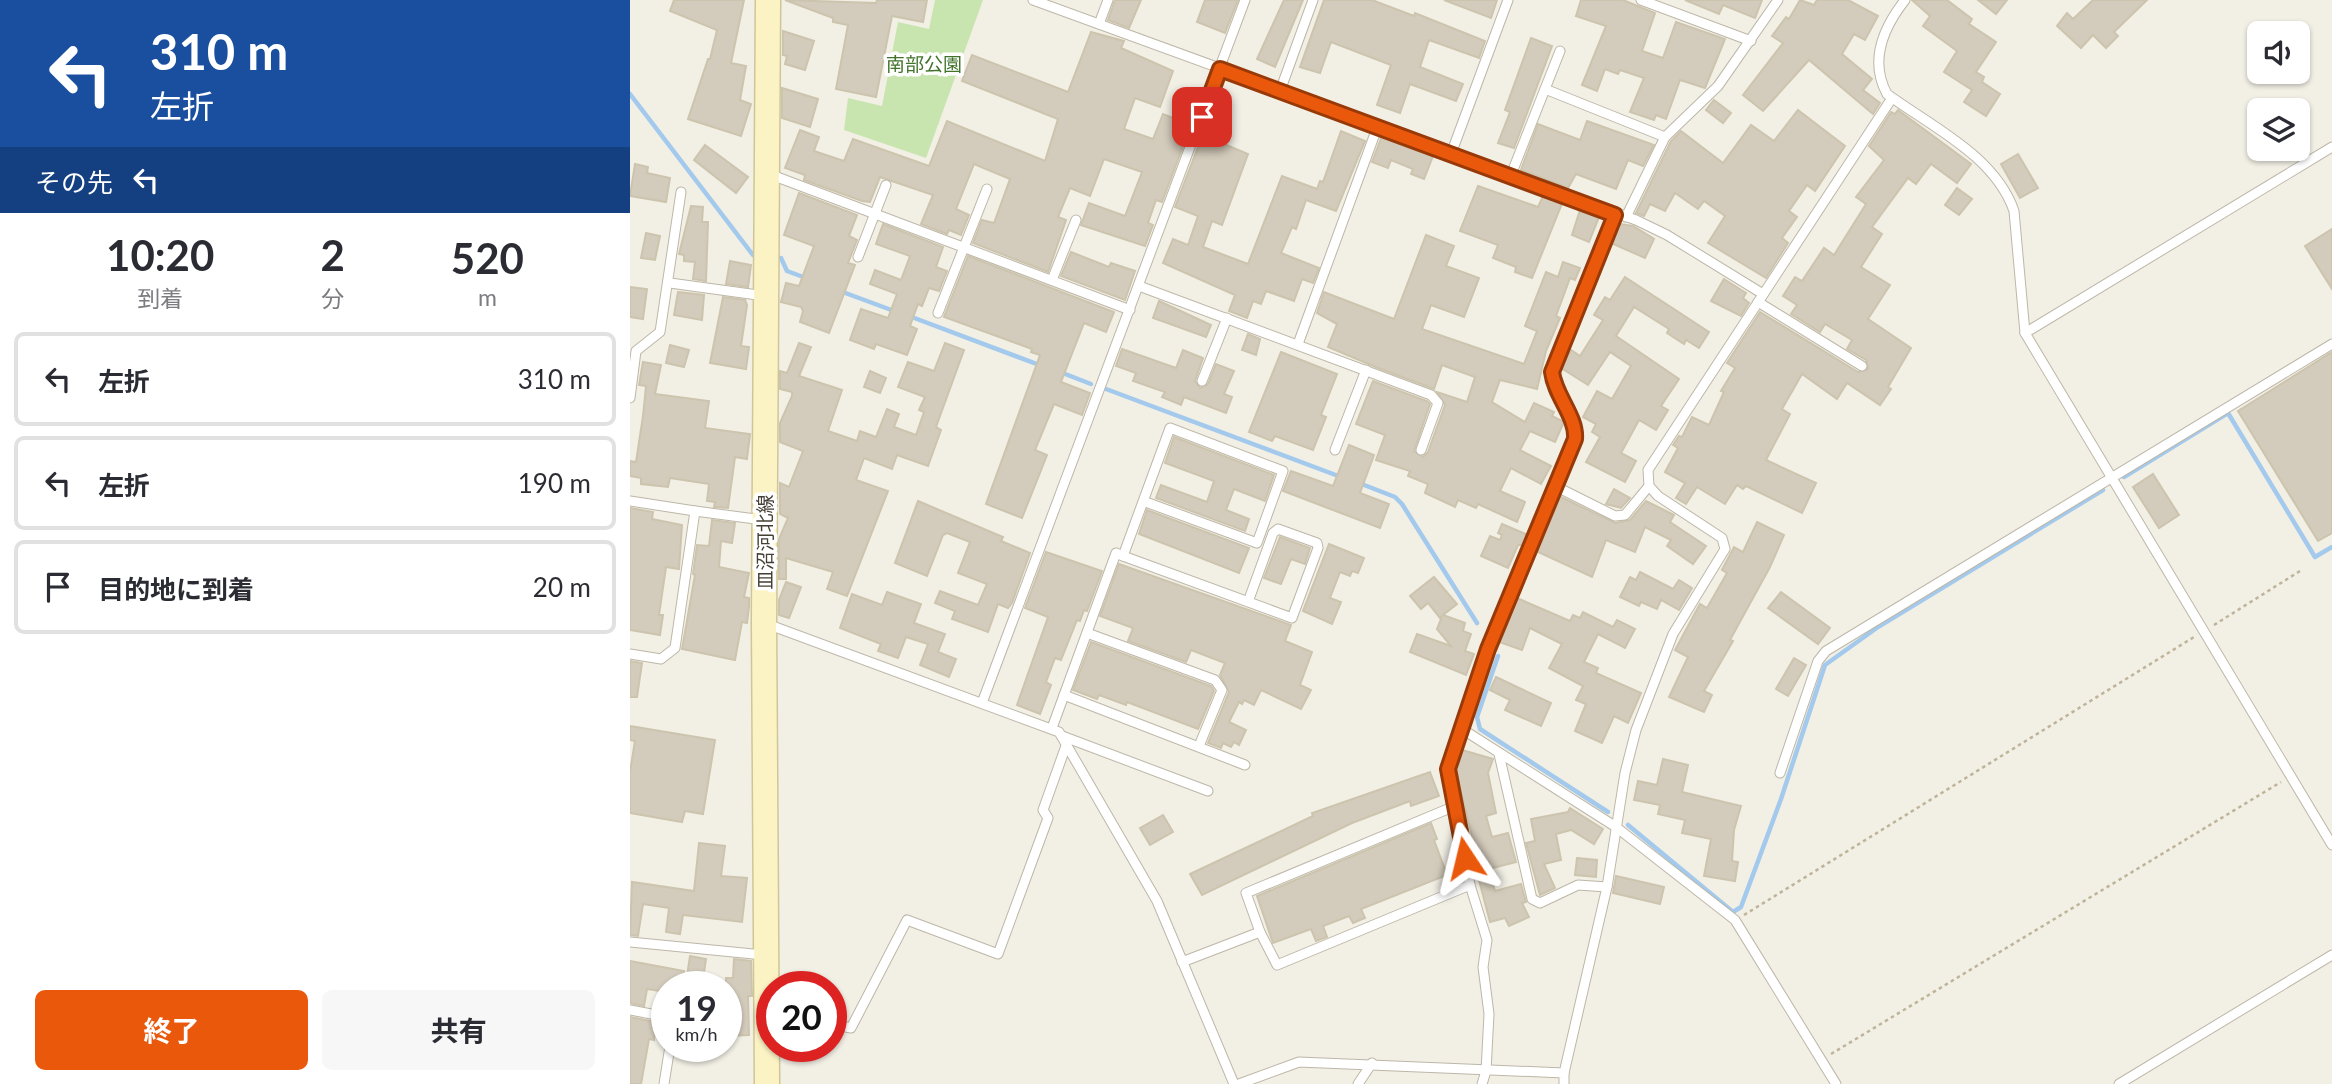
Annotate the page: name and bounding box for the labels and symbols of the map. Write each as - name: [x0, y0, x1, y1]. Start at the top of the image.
- park label: 南部公園: [886, 52, 962, 75]
- pin: [1172, 87, 1232, 147]
- street label: 皿沼河北線: [753, 494, 776, 590]
- position arrow: [1428, 821, 1502, 895]
- speed limit sign: 20: [756, 971, 847, 1062]

